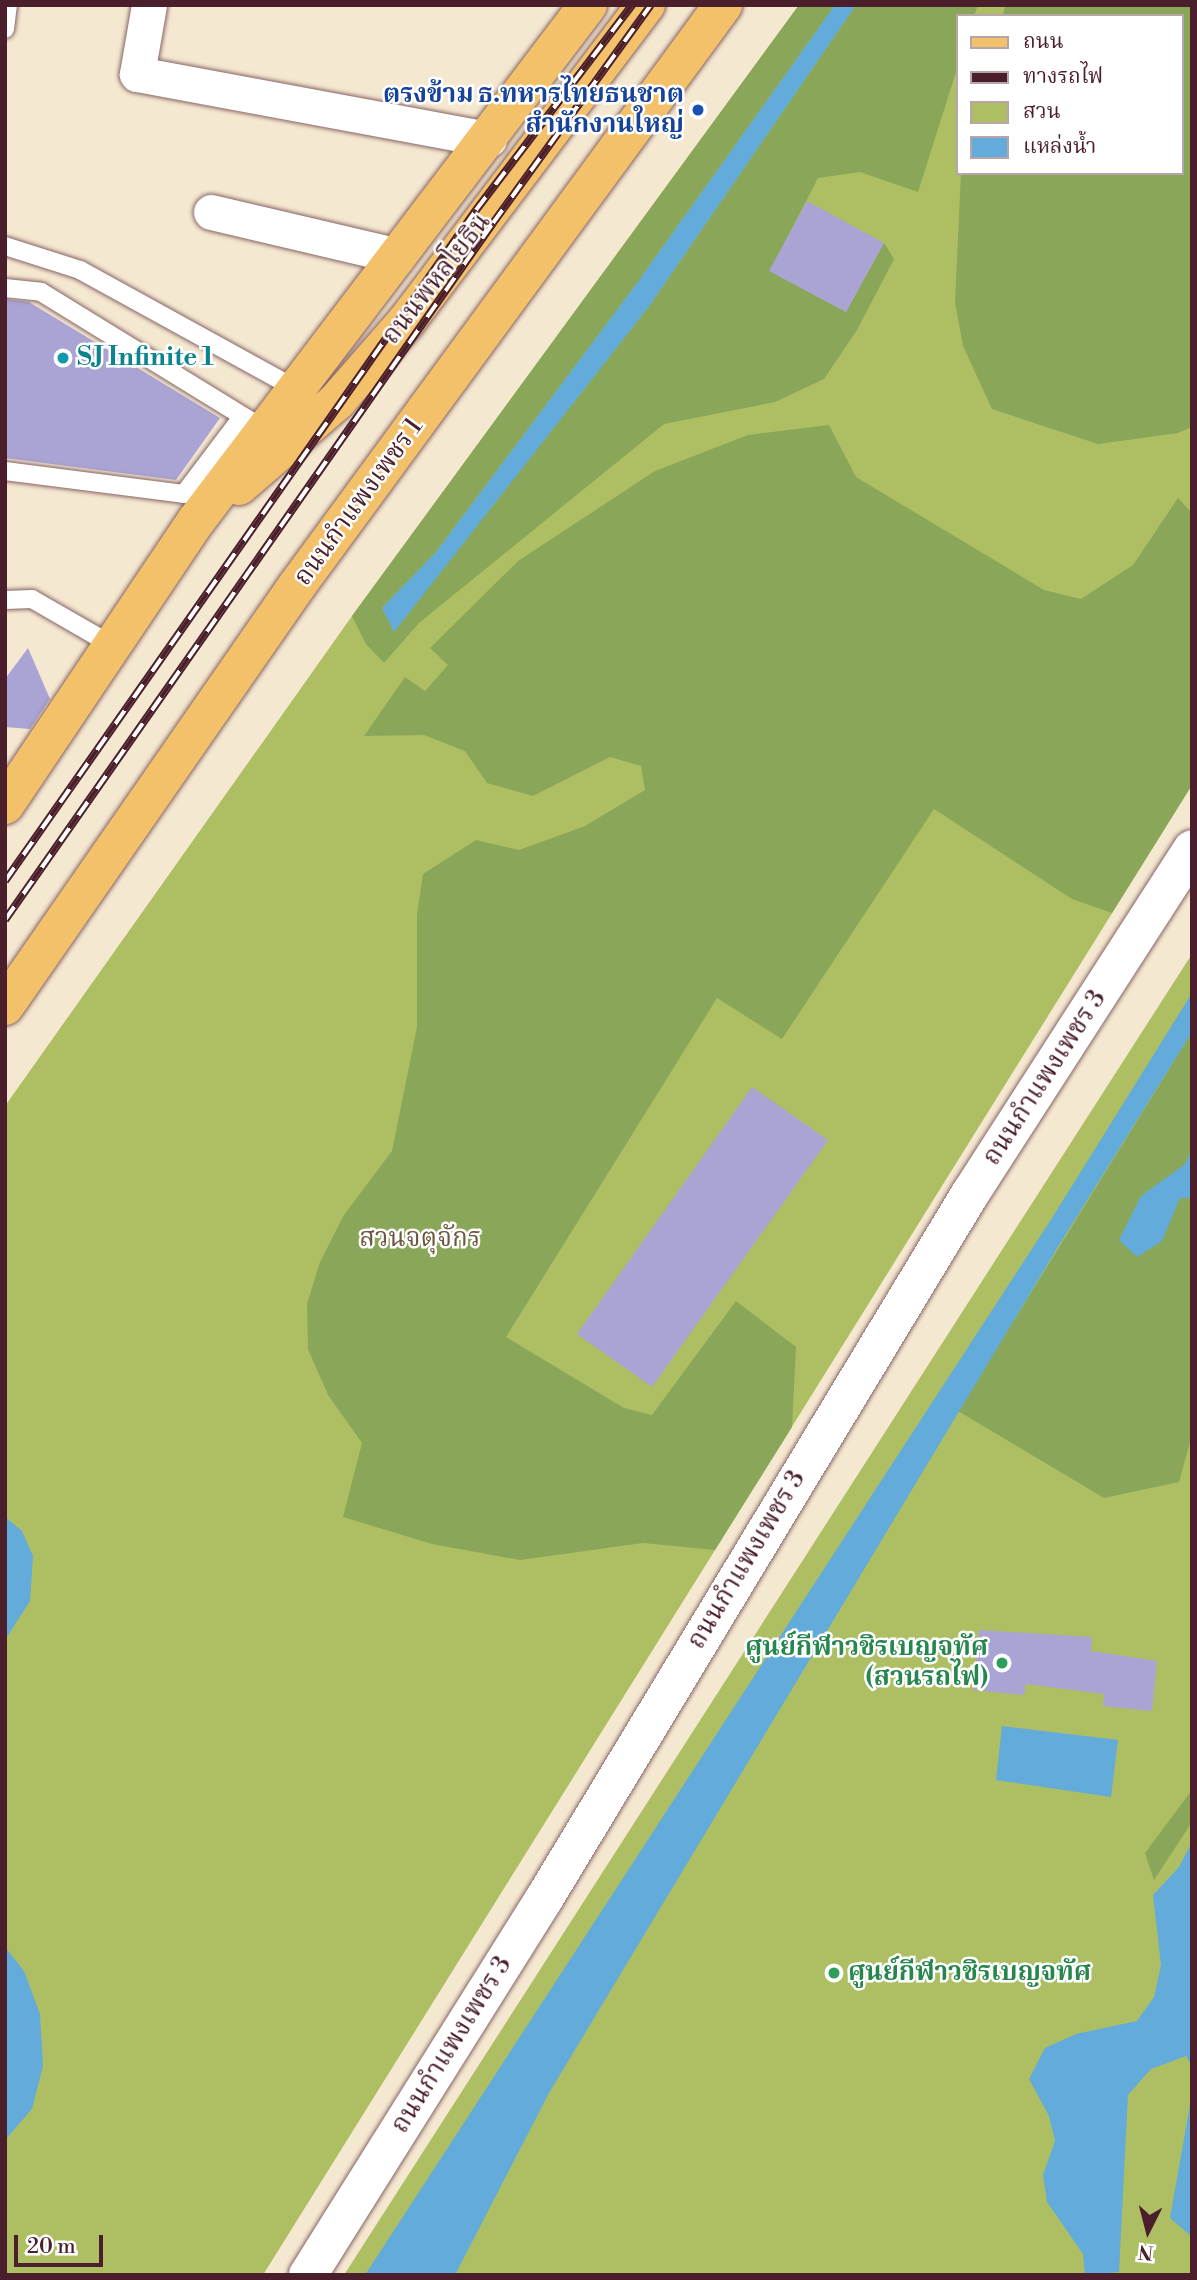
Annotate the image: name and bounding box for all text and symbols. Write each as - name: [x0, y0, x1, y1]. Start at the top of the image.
- legend: [956, 14, 1183, 175]
- text: ถนน: [1023, 29, 1064, 55]
- text: ทางรถไฟ: [1023, 64, 1103, 90]
- place label: ตรงข้าม ธ.ทหารไทยธนชาต สำนักงานใหญ่: [383, 79, 684, 140]
- text: สวน: [1023, 99, 1061, 125]
- marker: ตรงข้าม ธ.ทหารไทยธนชาต สำนักงานใหญ่: [690, 102, 706, 118]
- text: แหล่งน้ำ: [1023, 134, 1096, 160]
- street label: ถนนพหลโยธิน: [376, 207, 498, 351]
- place label: SJ Infinite 1: [77, 342, 214, 374]
- marker: SJ Infinite 1: [55, 350, 71, 366]
- street label: ถนนกำแพงเพชร 1: [288, 412, 430, 592]
- street label: ถนนกำแพงเพชร 3: [977, 984, 1113, 1172]
- park label: สวนจตุจักร: [359, 1223, 481, 1255]
- street label: ถนนกำแพงเพชร 3: [681, 1465, 813, 1655]
- place label: ศูนย์กีฬาวชิรเบญจทัศ (สวนรถไฟ): [745, 1632, 988, 1694]
- marker: ศูนย์กีฬาวชิรเบญจทัศ (สวนรถไฟ): [994, 1655, 1010, 1671]
- street label: ถนนกำแพงเพชร 3: [385, 1951, 519, 2139]
- place label: ศูนย์กีฬาวชิรเบญจทัศ: [848, 1957, 1091, 1989]
- marker: ศูนย์กีฬาวชิรเบญจทัศ: [826, 1965, 842, 1981]
- north arrow: [1113, 2196, 1183, 2266]
- scale bar: [18, 2220, 107, 2264]
- text: 20 m: [27, 2234, 76, 2260]
- text: N: [1137, 2239, 1155, 2265]

